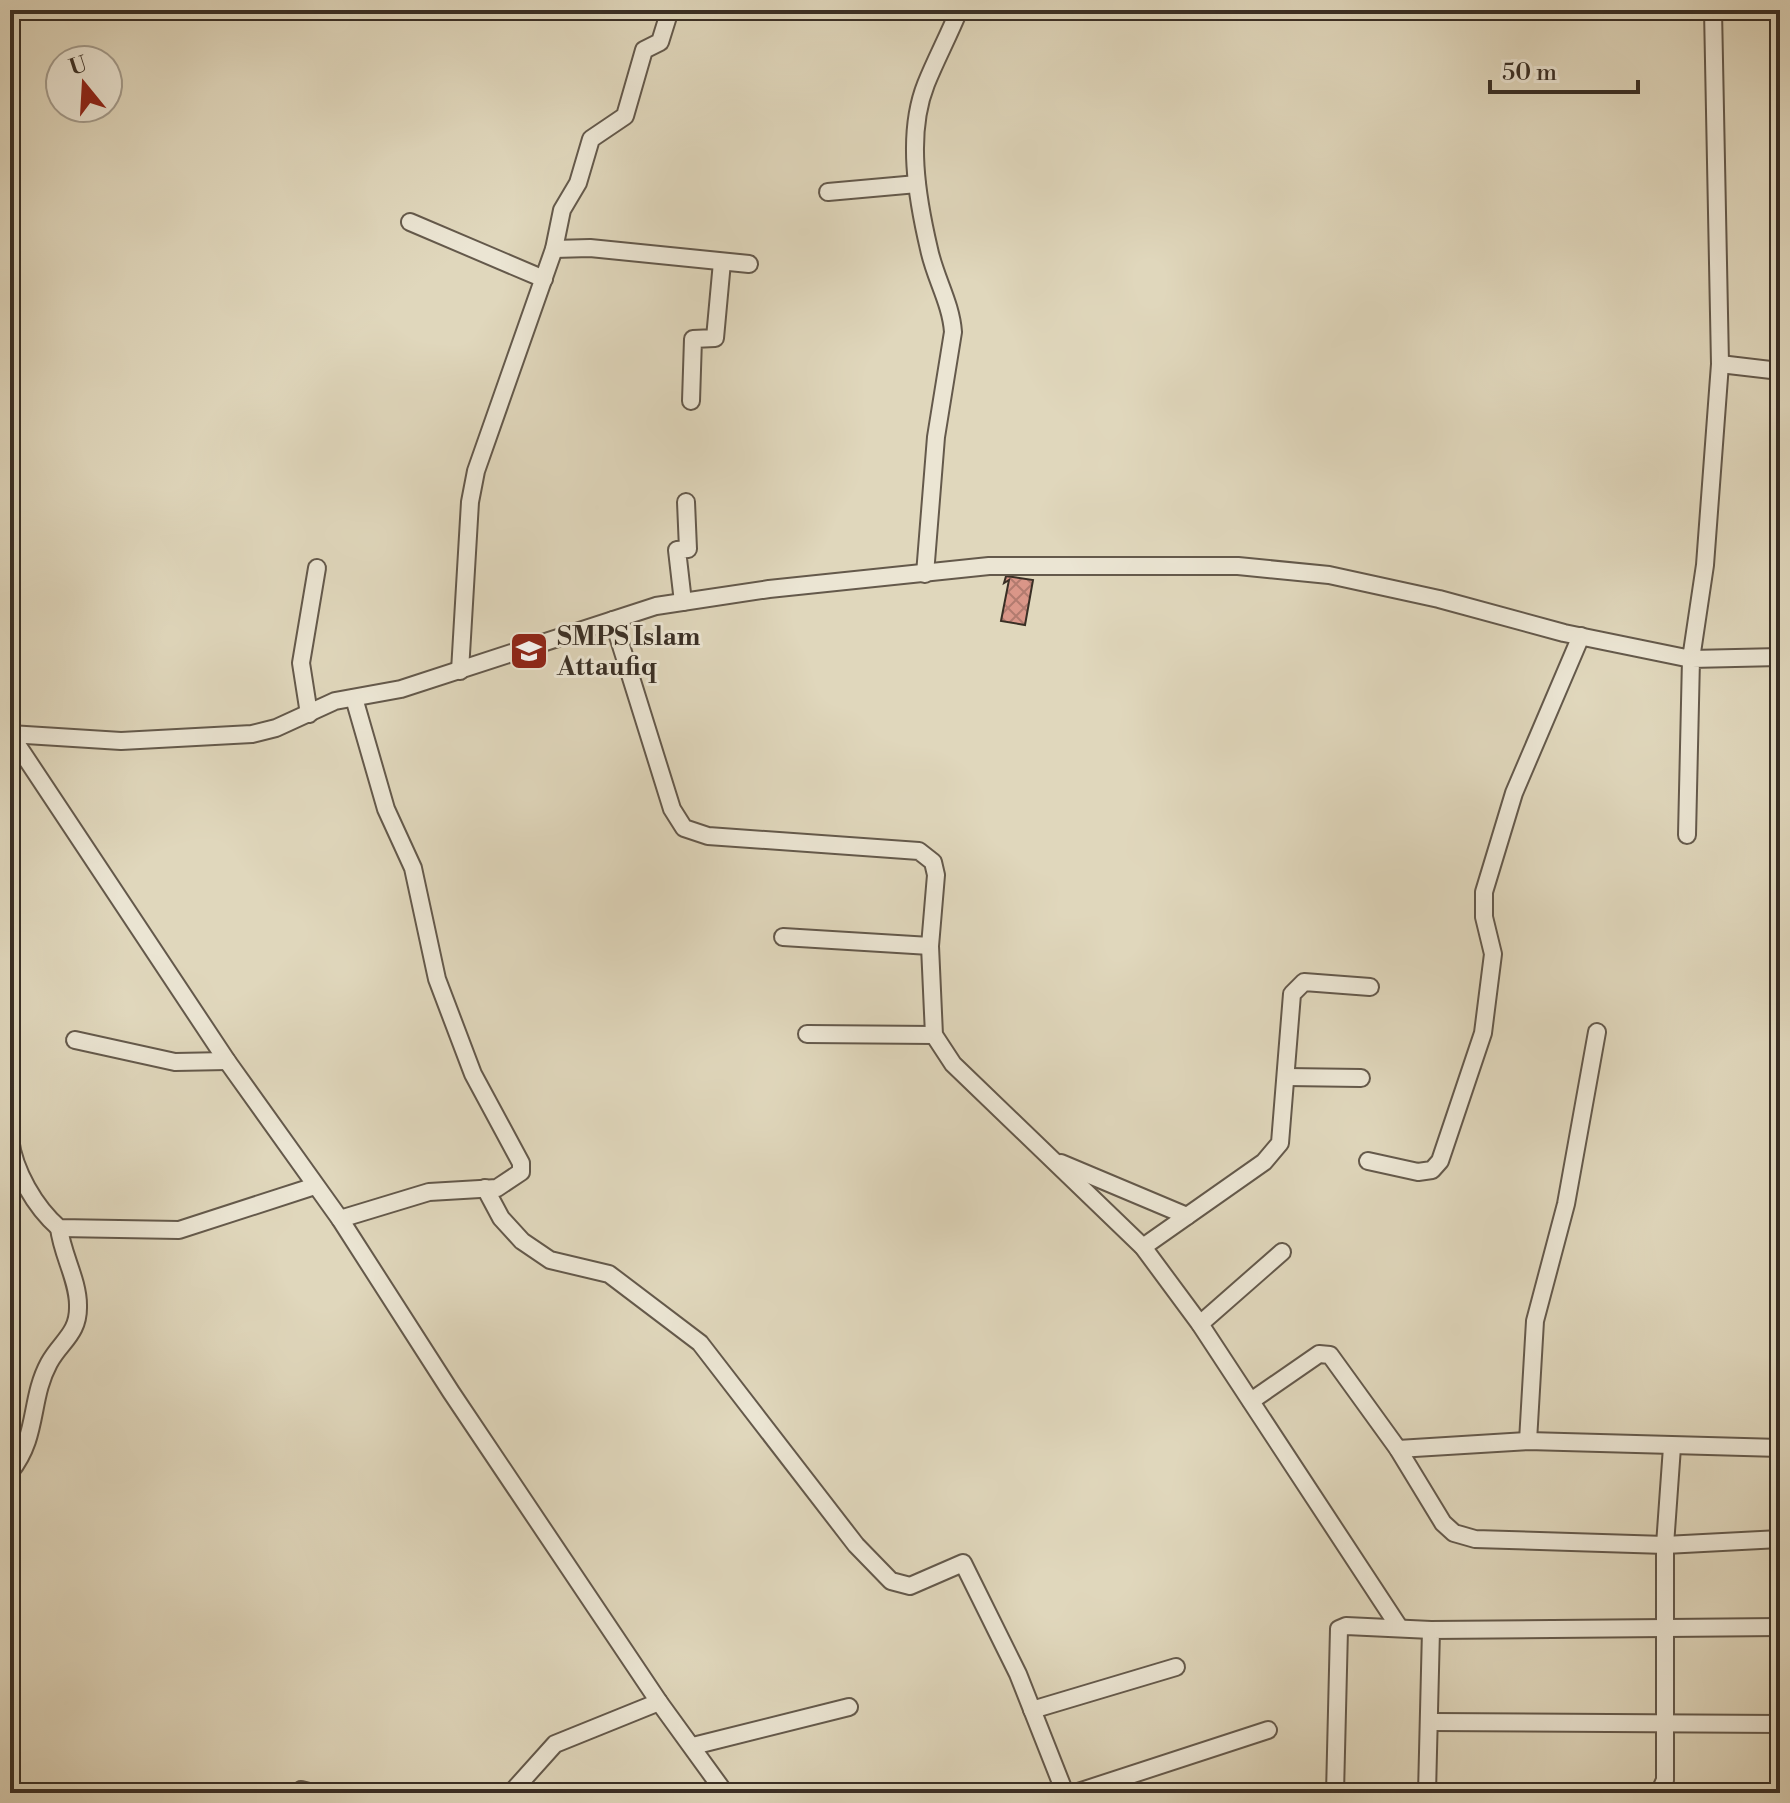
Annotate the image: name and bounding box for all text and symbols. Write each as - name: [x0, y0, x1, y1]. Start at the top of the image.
- north arrow: [44, 44, 124, 124]
- scale bar: [1490, 44, 1638, 94]
- text: U: [66, 51, 91, 82]
- text: 50 m: [1502, 58, 1557, 88]
- place label: SMPS Islam Attaufiq: [556, 621, 701, 683]
- school or university icon: SMPS Islam Attaufiq: [508, 630, 550, 672]

